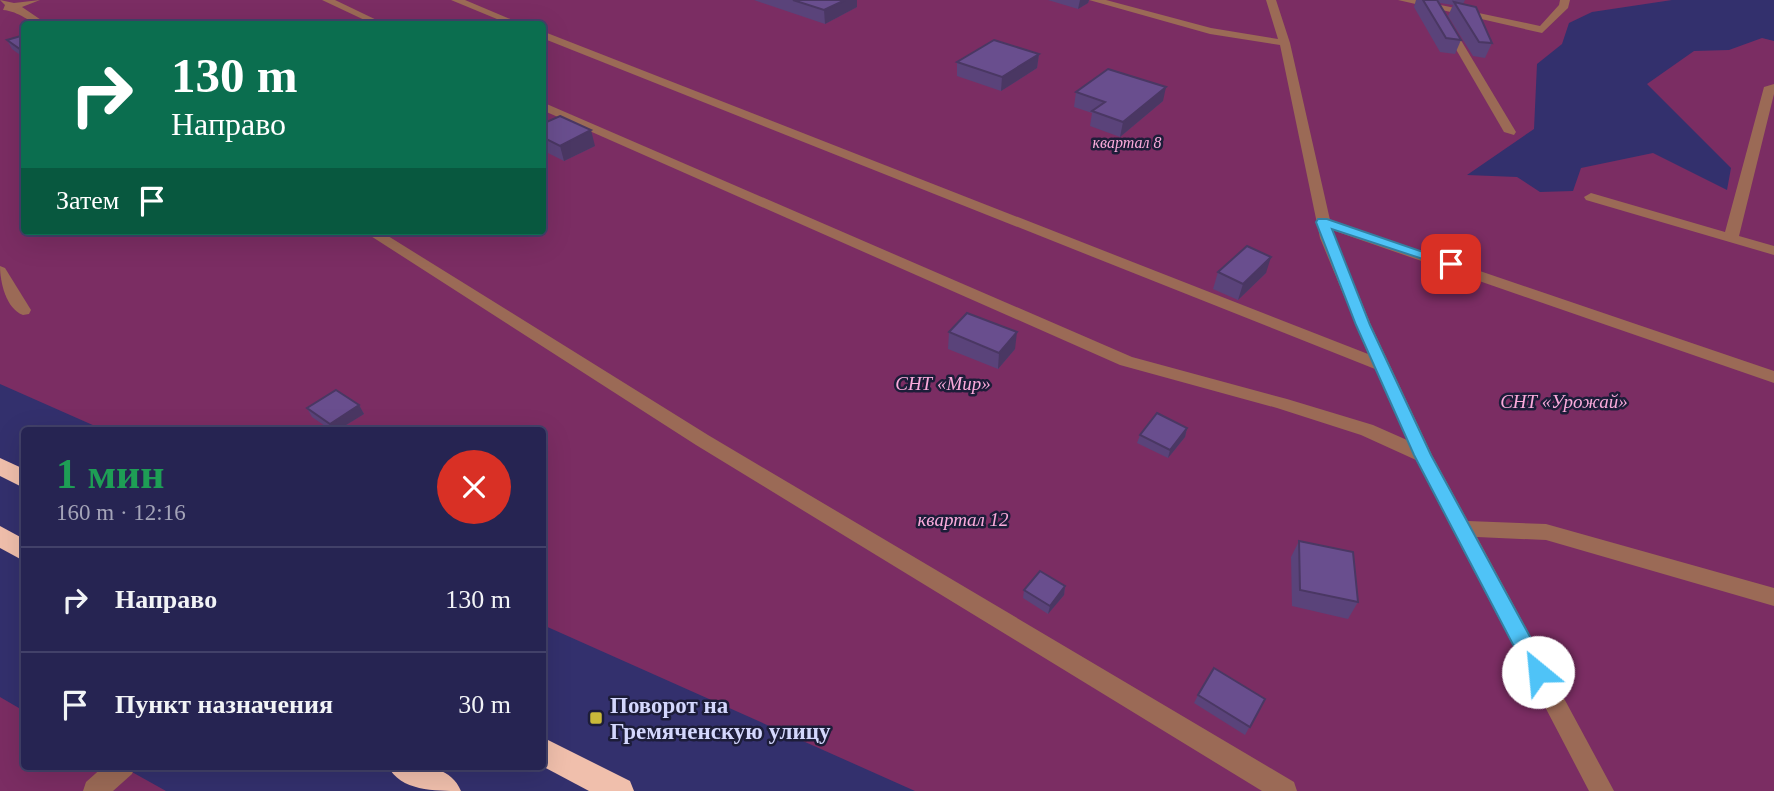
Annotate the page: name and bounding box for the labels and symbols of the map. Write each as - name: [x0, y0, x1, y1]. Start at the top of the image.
- park label: квартал 8: [1093, 134, 1161, 152]
- pin: [1421, 234, 1481, 294]
- park label: СНТ «Мир»: [895, 373, 991, 394]
- park label: СНТ «Урожай»: [1500, 391, 1628, 412]
- park label: квартал 12: [917, 509, 1009, 530]
- position arrow: [1501, 635, 1575, 709]
- place label: Поворот на Гремяченскую улицу: [610, 693, 831, 744]
- marker: Поворот на Гремяченскую улицу: [588, 710, 604, 726]

